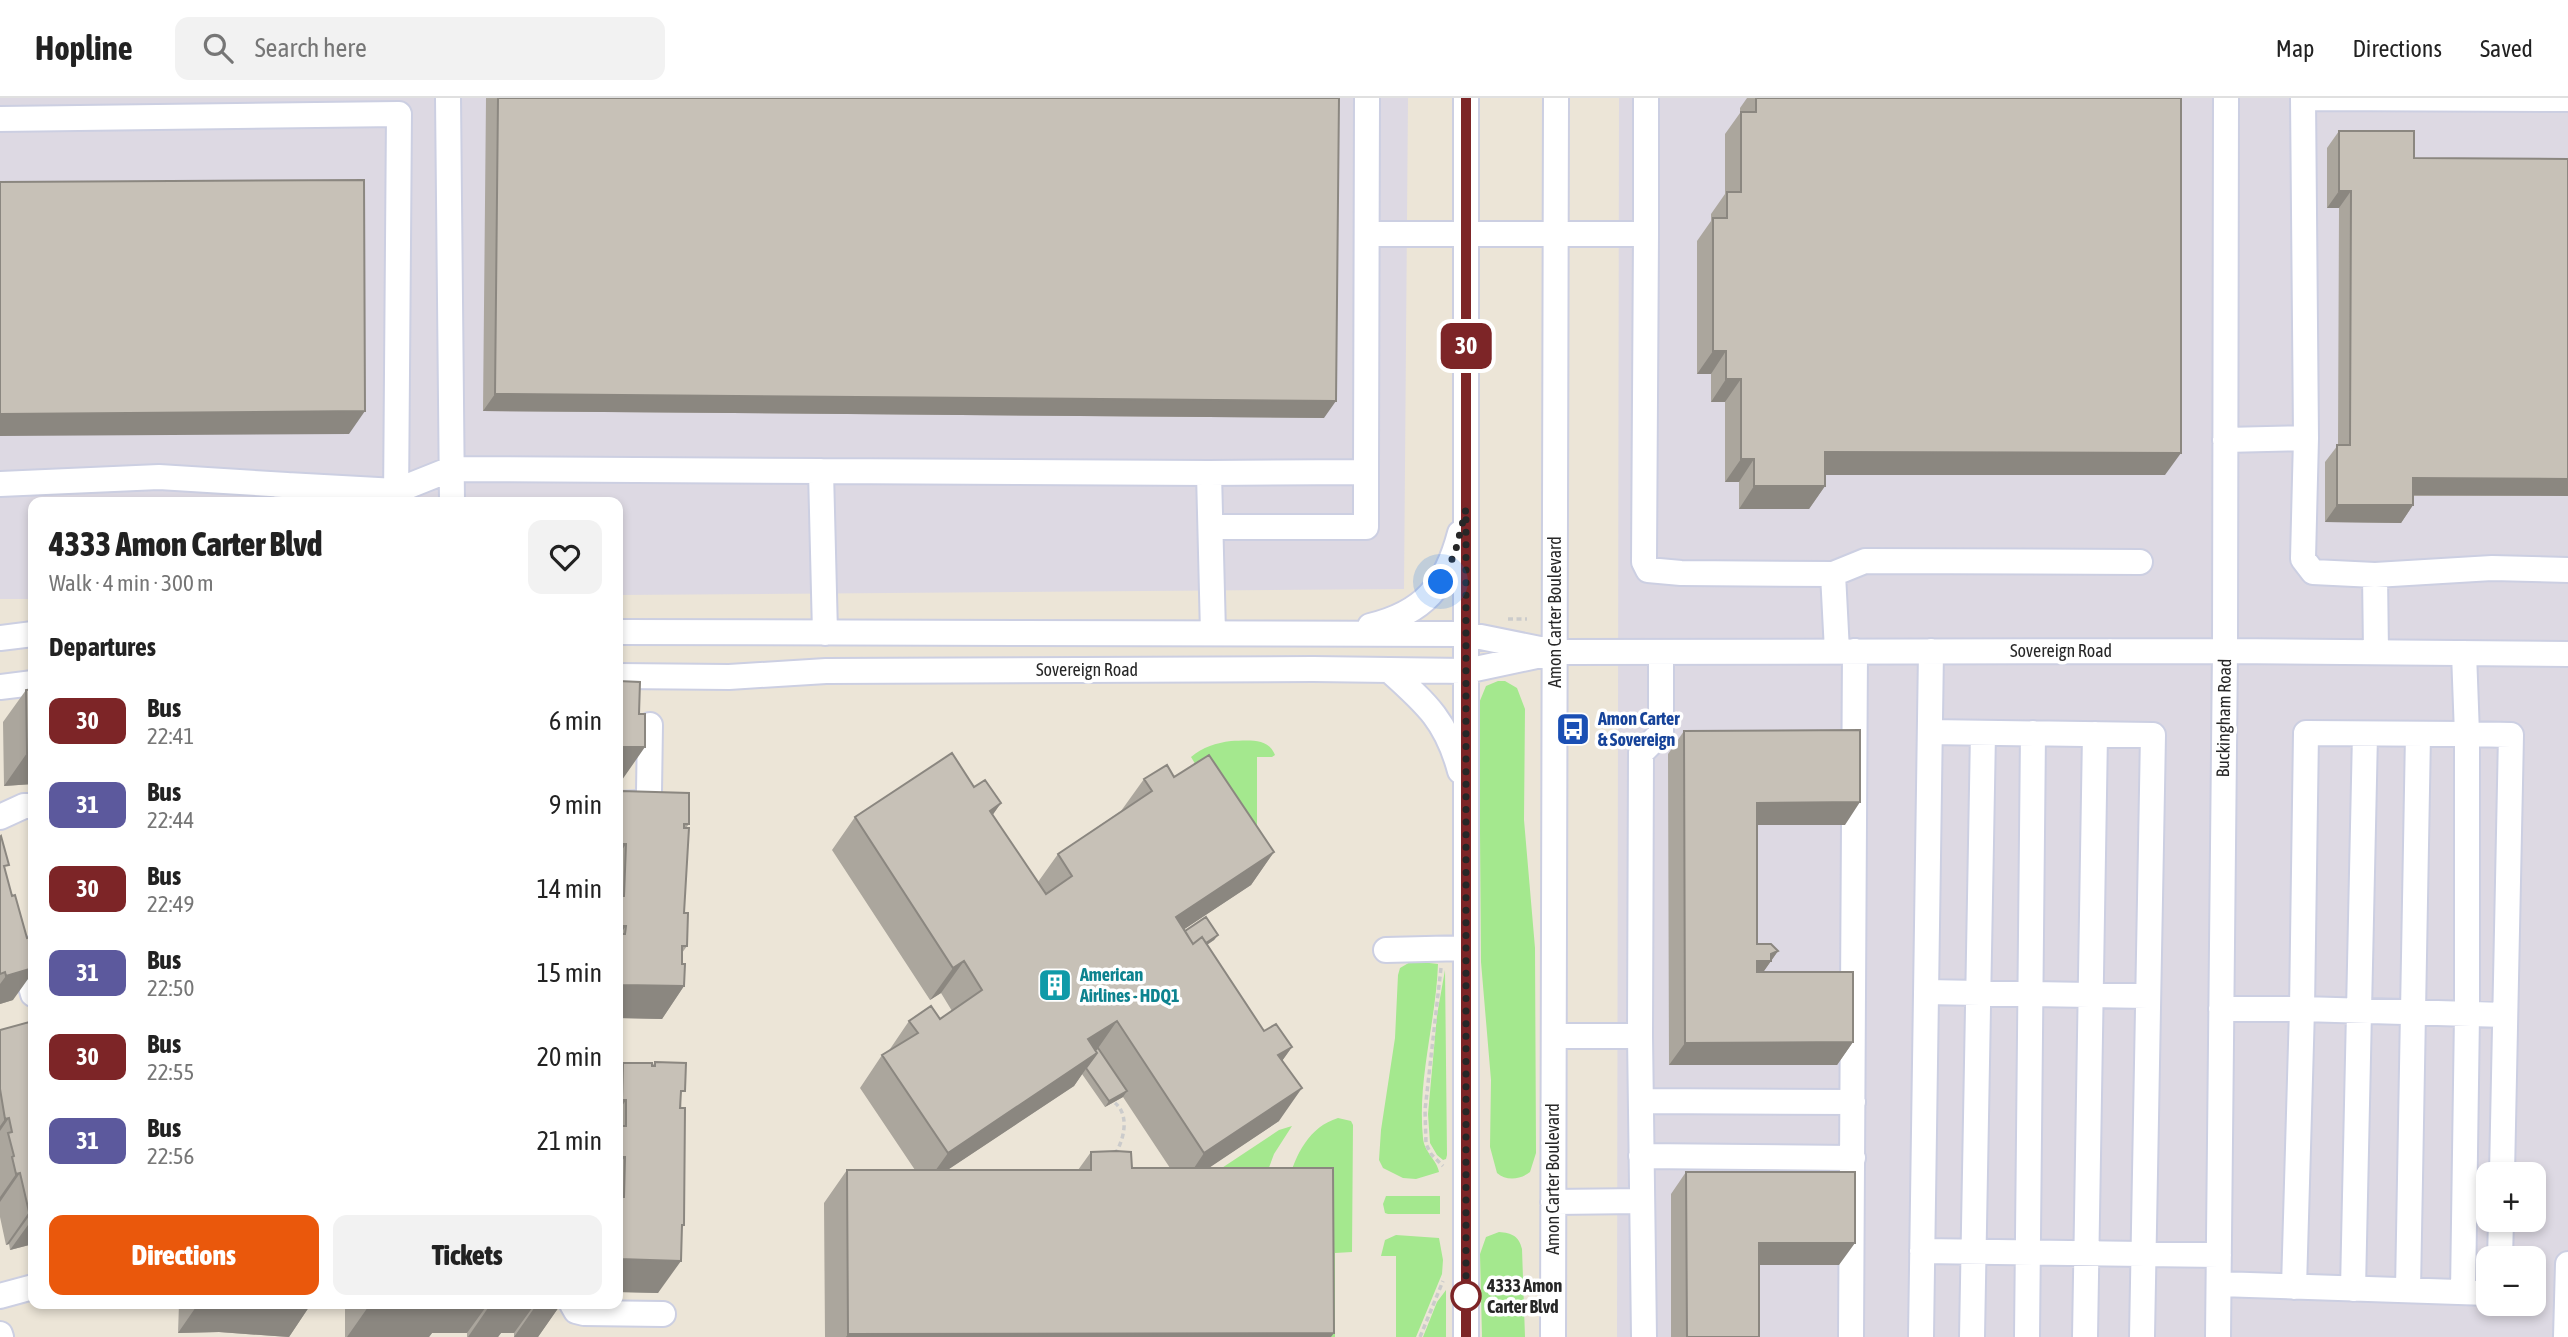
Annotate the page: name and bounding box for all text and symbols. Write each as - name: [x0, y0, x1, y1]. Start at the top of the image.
- search box: [175, 17, 665, 80]
- text: Hopline: [35, 29, 133, 67]
- icon: search: [199, 29, 237, 67]
- text: Search here: [255, 33, 367, 63]
- text: Map: [2276, 35, 2314, 62]
- text: Directions: [2352, 35, 2442, 62]
- text: Saved: [2480, 35, 2533, 62]
- line badge: 30: [1434, 323, 1498, 369]
- text: 30: [1455, 332, 1477, 359]
- button: heart: [528, 520, 602, 594]
- text: 4333 Amon Carter Blvd: [49, 525, 323, 563]
- street label: Amon Carter Boulevard: [1544, 536, 1565, 688]
- your location: [1423, 564, 1458, 599]
- text: Walk · 4 min · 300 m: [49, 570, 213, 596]
- text: Departures: [49, 632, 156, 662]
- street label: Sovereign Road: [2010, 640, 2112, 661]
- street label: Buckingham Road: [2212, 658, 2235, 778]
- street label: Sovereign Road: [1036, 659, 1138, 680]
- text: Bus: [147, 693, 181, 723]
- text: 6 min: [549, 706, 602, 736]
- text: 30: [76, 707, 99, 734]
- place label: Amon Carter & Sovereign: [1597, 708, 1680, 750]
- bus stop icon: Amon Carter & Sovereign: [1554, 710, 1592, 748]
- text: 22:41: [147, 723, 194, 749]
- text: Bus: [147, 777, 181, 807]
- text: 9 min: [549, 790, 602, 820]
- text: 31: [76, 791, 99, 818]
- text: 22:44: [147, 807, 194, 833]
- text: Bus: [147, 861, 181, 891]
- text: 14 min: [537, 874, 602, 904]
- text: 30: [76, 875, 99, 902]
- text: 22:49: [147, 891, 194, 917]
- text: Bus: [147, 945, 181, 975]
- text: 15 min: [537, 958, 602, 988]
- text: 31: [76, 959, 99, 986]
- place label: American Airlines - HDQ1: [1079, 964, 1179, 1006]
- building icon: American Airlines - HDQ1: [1036, 966, 1074, 1004]
- text: 22:50: [147, 975, 194, 1001]
- text: Bus: [147, 1029, 181, 1059]
- text: 20 min: [537, 1042, 602, 1072]
- text: 30: [76, 1043, 99, 1070]
- text: 22:55: [147, 1059, 194, 1085]
- street label: Amon Carter Boulevard: [1542, 1103, 1563, 1255]
- text: Bus: [147, 1113, 181, 1143]
- text: 21 min: [537, 1126, 602, 1156]
- text: 31: [76, 1127, 99, 1154]
- text: 22:56: [147, 1143, 194, 1169]
- map controls: [2476, 1162, 2546, 1316]
- button: +: [2476, 1162, 2546, 1232]
- button: Directions: [49, 1215, 319, 1295]
- button: Tickets: [333, 1215, 602, 1295]
- button: −: [2476, 1246, 2546, 1316]
- place label: 4333 Amon Carter Blvd: [1486, 1275, 1563, 1317]
- marker: 4333 Amon Carter Blvd: [1451, 1281, 1481, 1311]

